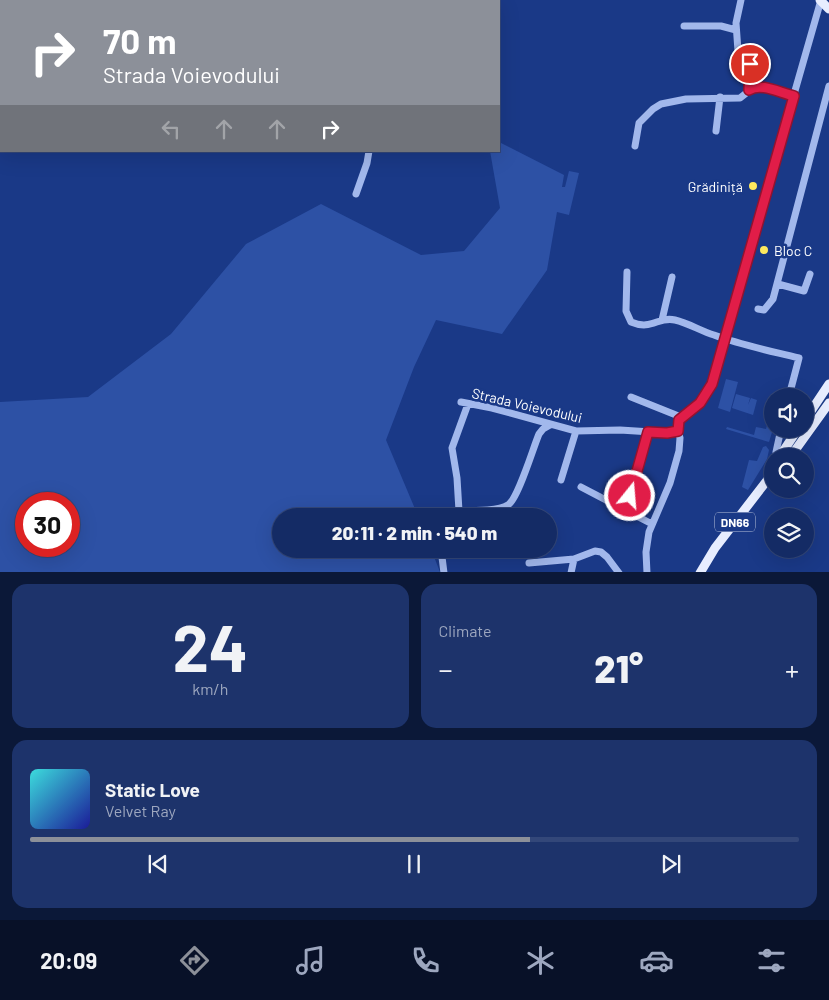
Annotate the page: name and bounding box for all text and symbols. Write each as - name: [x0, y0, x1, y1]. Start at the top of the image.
- text: 70 m: [103, 19, 177, 61]
- icon: right: [20, 20, 85, 85]
- pin: [729, 43, 771, 85]
- icon: arrive: [736, 50, 764, 78]
- text: Strada Voievodului: [103, 61, 280, 87]
- icon: left: [157, 115, 185, 143]
- icon: ahead: [210, 115, 238, 143]
- icon: ahead: [263, 115, 291, 143]
- icon: right: [316, 115, 344, 143]
- place label: Grădiniță: [688, 178, 743, 195]
- marker: Grădiniță: [747, 180, 759, 192]
- place label: Bloc C: [774, 242, 812, 259]
- marker: Bloc C: [758, 244, 770, 256]
- street label: Strada Voievodului: [470, 384, 584, 426]
- map controls: [764, 388, 814, 558]
- button: sound: [764, 388, 814, 438]
- button: search: [764, 448, 814, 498]
- position arrow: [603, 469, 655, 521]
- speed limit sign: 30: [15, 492, 80, 557]
- button: layers: [764, 508, 814, 558]
- road number: DN66: [715, 512, 755, 532]
- text: 20:11 · 2 min · 540 m: [332, 521, 497, 544]
- text: 24: [172, 607, 248, 685]
- text: Climate: [439, 621, 491, 640]
- text: 21°: [594, 645, 643, 691]
- text: −: [439, 652, 453, 686]
- text: +: [785, 652, 799, 686]
- text: km/h: [192, 679, 228, 698]
- text: Static Love: [105, 778, 200, 801]
- text: Velvet Ray: [105, 801, 176, 820]
- icon: previous: [144, 850, 172, 878]
- icon: pause: [400, 850, 428, 878]
- icon: next: [657, 850, 685, 878]
- icon: directions: [177, 943, 212, 978]
- icon: music: [293, 943, 328, 978]
- icon: phone: [408, 943, 443, 978]
- icon: climate: [523, 943, 558, 978]
- icon: car: [639, 943, 674, 978]
- icon: filters: [754, 943, 789, 978]
- text: 20:09: [40, 947, 97, 973]

